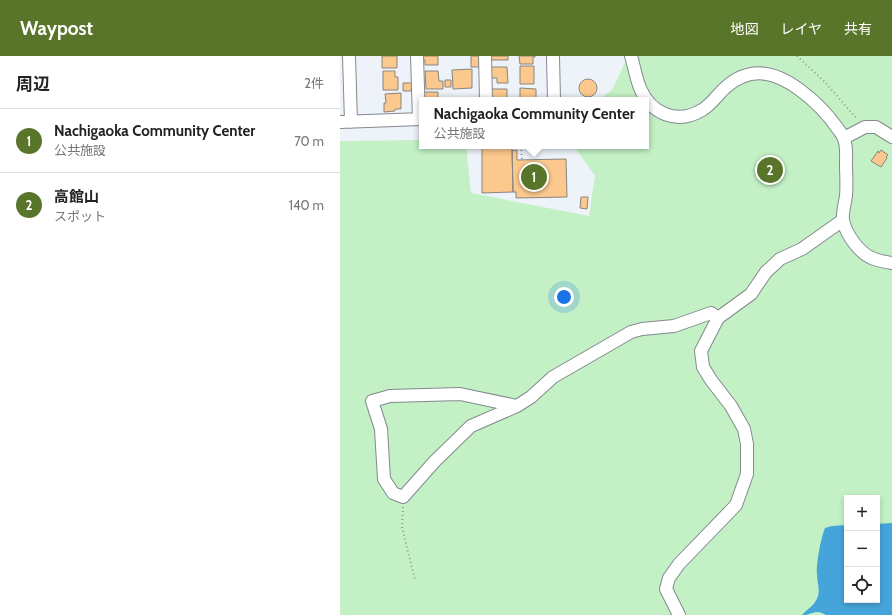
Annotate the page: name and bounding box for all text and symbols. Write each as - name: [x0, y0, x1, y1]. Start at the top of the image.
- text: Waypost: [20, 17, 93, 40]
- text: 地図: [730, 20, 758, 38]
- text: レイヤ: [780, 20, 822, 38]
- text: 共有: [844, 20, 872, 38]
- text: 周辺: [16, 74, 50, 94]
- text: 2件: [304, 75, 324, 91]
- popup: [419, 97, 649, 149]
- text: Nachigaoka Community Center: [433, 105, 635, 123]
- text: Nachigaoka Community Center: [54, 122, 255, 140]
- text: 公共施設: [433, 125, 485, 141]
- text: 1: [27, 133, 31, 149]
- text: 70 m: [294, 133, 324, 149]
- text: 公共施設: [54, 142, 106, 158]
- pin: 2: [757, 155, 783, 185]
- pin: 1: [521, 162, 547, 192]
- text: 高館山: [54, 188, 99, 206]
- text: 2: [26, 197, 32, 213]
- text: 140 m: [289, 197, 324, 213]
- text: スポット: [54, 208, 106, 224]
- your location: [554, 287, 574, 307]
- map controls: [844, 495, 880, 603]
- button: +: [844, 495, 880, 531]
- button: −: [844, 531, 880, 567]
- button: locate: [844, 567, 880, 603]

